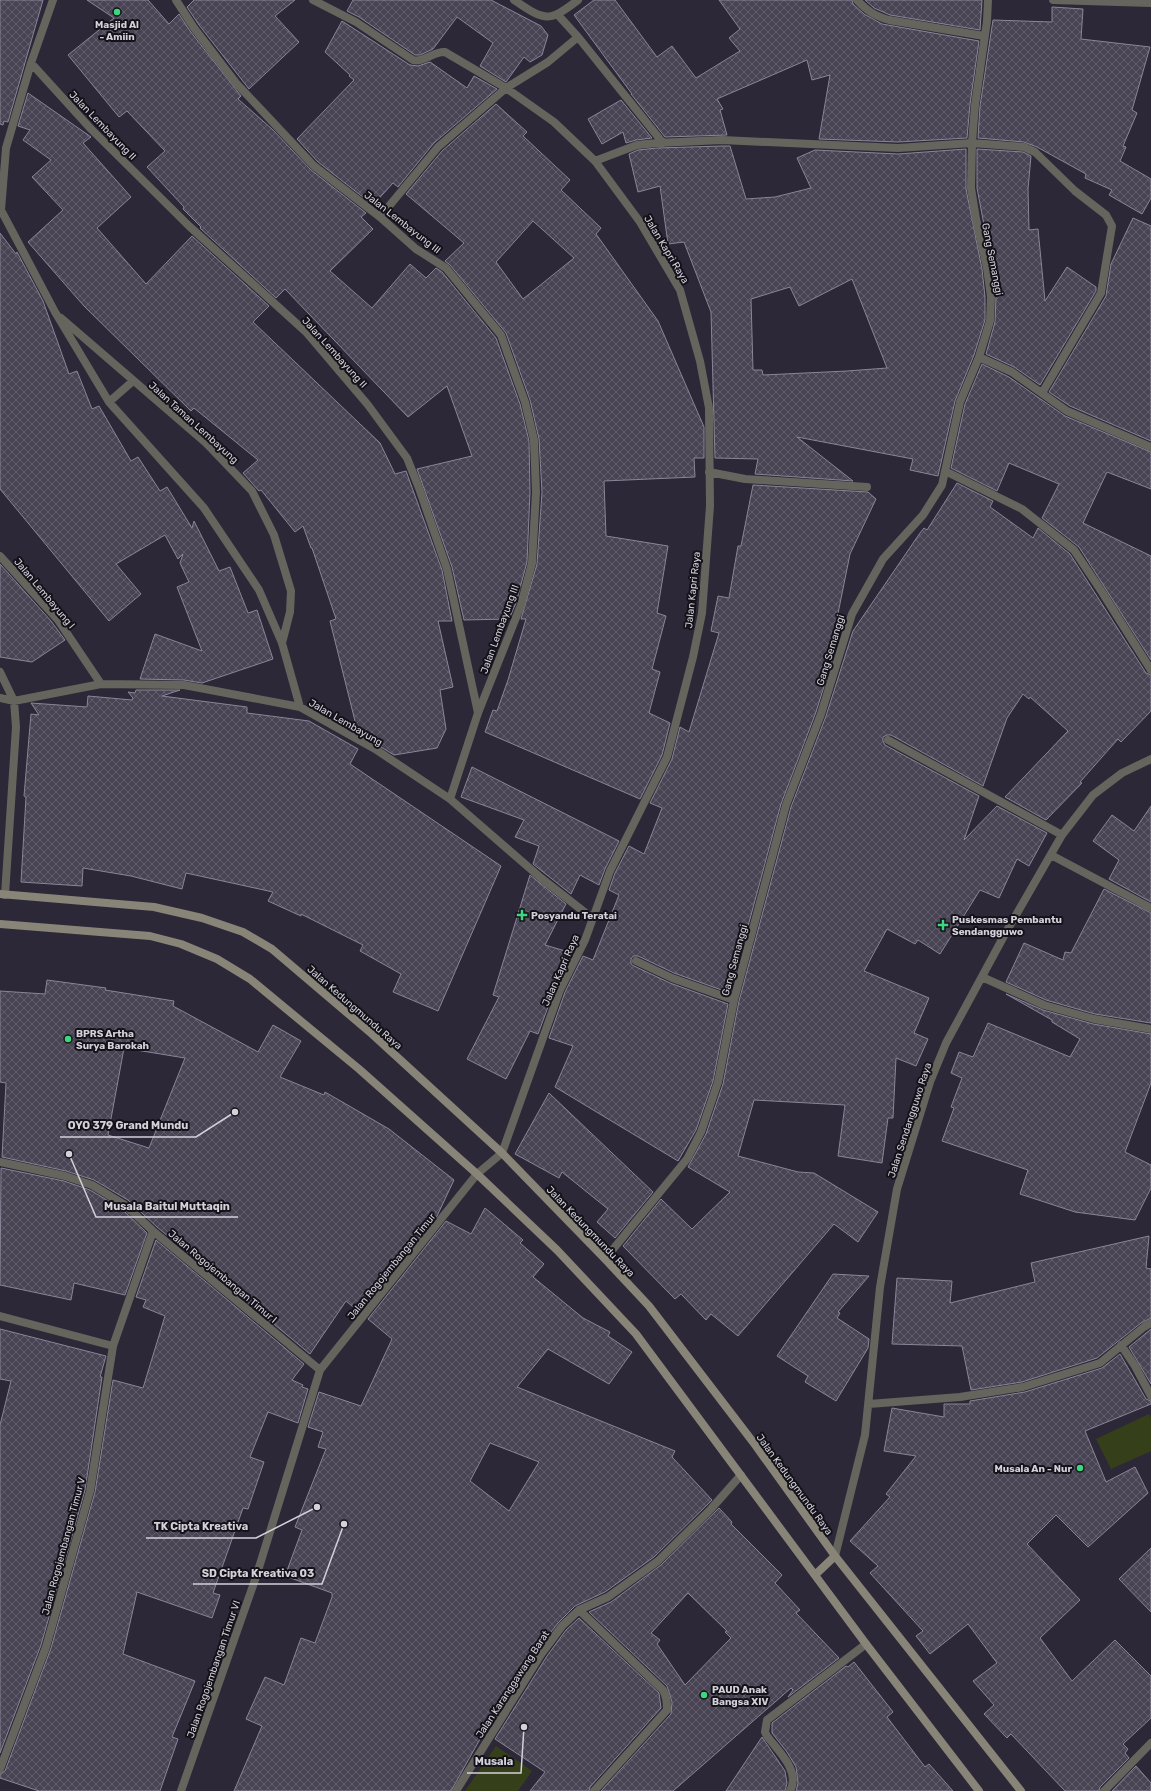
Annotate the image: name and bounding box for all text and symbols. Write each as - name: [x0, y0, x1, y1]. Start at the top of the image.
- marker: Masjid Al - Amiin: [112, 7, 122, 17]
- place label: Masjid Al - Amiin: [95, 19, 139, 43]
- street label: Jalan Lembayung II: [66, 89, 138, 163]
- street label: Jalan Lembayung III: [362, 189, 443, 256]
- street label: Jalan Kapri Raya: [641, 213, 691, 286]
- street label: Gang Semanggi: [979, 222, 1005, 296]
- street label: Jalan Lembayung II: [299, 315, 369, 391]
- street label: Jalan Taman Lembayung: [146, 379, 241, 466]
- street label: Jalan Kapri Raya: [683, 551, 703, 629]
- street label: Jalan Lembayung I: [11, 556, 77, 631]
- street label: Jalan Lembayung III: [478, 583, 522, 675]
- street label: Gang Semanggi: [814, 613, 847, 687]
- street label: Jalan Lembayung: [306, 697, 385, 749]
- marker: Posyandu Teratai: [516, 909, 528, 921]
- place label: Posyandu Teratai: [531, 910, 617, 922]
- place label: Puskesmas Pembantu Sendangguwo: [952, 914, 1062, 938]
- marker: Puskesmas Pembantu Sendangguwo: [937, 919, 949, 931]
- street label: Gang Semanggi: [720, 923, 750, 997]
- street label: Jalan Kapri Raya: [540, 933, 582, 1008]
- street label: Jalan Kedungmundu Raya: [304, 963, 404, 1052]
- place label: BPRS Artha Surya Barokah: [76, 1028, 149, 1052]
- marker: BPRS Artha Surya Barokah: [63, 1034, 73, 1044]
- street label: Jalan Sendangguwo Raya: [886, 1061, 934, 1179]
- callout: OYO 379 Grand Mundu: [60, 1114, 196, 1137]
- text: OYO 379 Grand Mundu: [68, 1119, 188, 1132]
- street label: Jalan Kedungmundu Raya: [544, 1184, 637, 1280]
- callout: Musala Baitul Muttaqin: [96, 1194, 238, 1217]
- text: Musala Baitul Muttaqin: [104, 1200, 230, 1213]
- street label: Jalan Rogojembangan Timur: [345, 1211, 439, 1322]
- street label: Jalan Rogojembangan Timur I: [165, 1228, 279, 1326]
- street label: Jalan Kedungmundu Raya: [754, 1432, 835, 1537]
- place label: Musala An - Nur: [994, 1463, 1072, 1475]
- marker: Musala An - Nur: [1075, 1463, 1085, 1473]
- street label: Jalan Rogojembangan Timur V: [40, 1476, 88, 1616]
- callout: TK Cipta Kreativa: [146, 1515, 256, 1538]
- text: TK Cipta Kreativa: [154, 1520, 248, 1533]
- callout: SD Cipta Kreativa 03: [193, 1561, 322, 1584]
- text: SD Cipta Kreativa 03: [202, 1567, 314, 1580]
- street label: Jalan Rogojembangan Timur VI: [185, 1599, 243, 1740]
- street label: Jalan Karanggawang Barat: [474, 1629, 552, 1741]
- place label: PAUD Anak Bangsa XIV: [712, 1684, 768, 1708]
- marker: PAUD Anak Bangsa XIV: [699, 1690, 709, 1700]
- callout: Musala: [467, 1750, 521, 1773]
- text: Musala: [475, 1755, 513, 1768]

